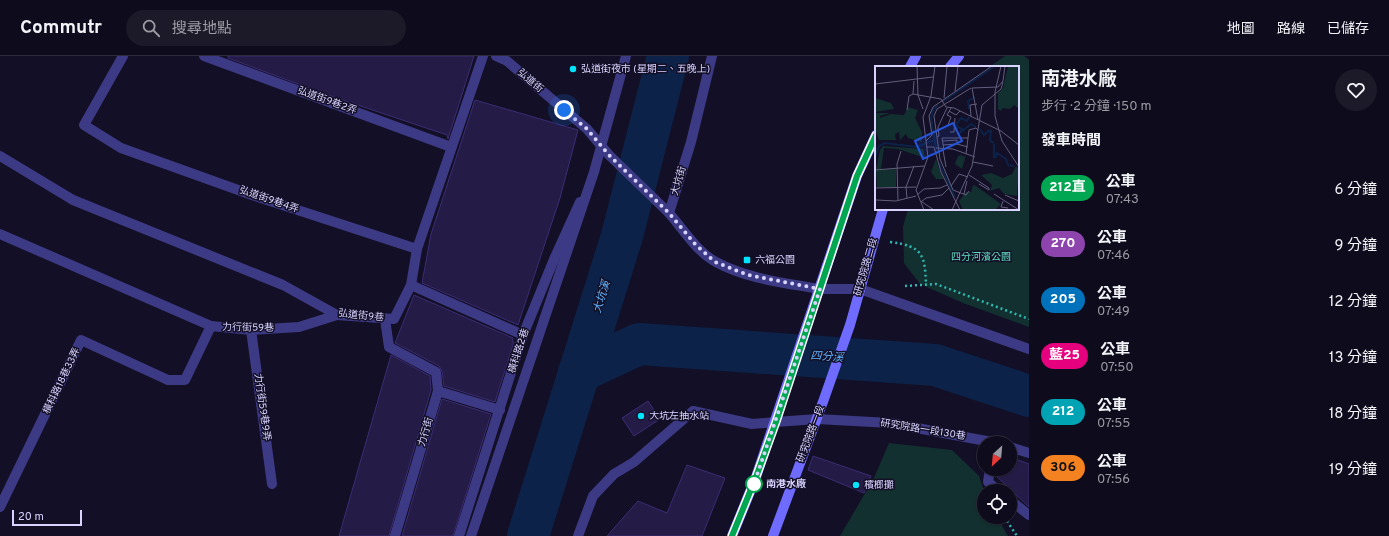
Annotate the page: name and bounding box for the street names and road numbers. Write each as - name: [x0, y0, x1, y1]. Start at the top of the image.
- street label: 弘道街: [514, 66, 546, 96]
- street label: 弘道街9巷2弄: [296, 84, 358, 118]
- street label: 大坑街: [668, 165, 690, 197]
- street label: 弘道街9巷4弄: [237, 184, 301, 216]
- street label: 研究院路二段: [851, 236, 881, 298]
- street label: 弘道街9巷: [337, 307, 385, 325]
- street label: 力行街59巷: [222, 321, 274, 335]
- street label: 橫科路2巷: [506, 327, 532, 375]
- street label: 橫科路18巷33弄: [40, 346, 84, 416]
- street label: 力行街59巷9弄: [251, 372, 273, 442]
- street label: 研究院路一段: [794, 404, 828, 464]
- street label: 力行街: [416, 416, 436, 448]
- street label: 研究院路一段130巷: [879, 417, 967, 443]

